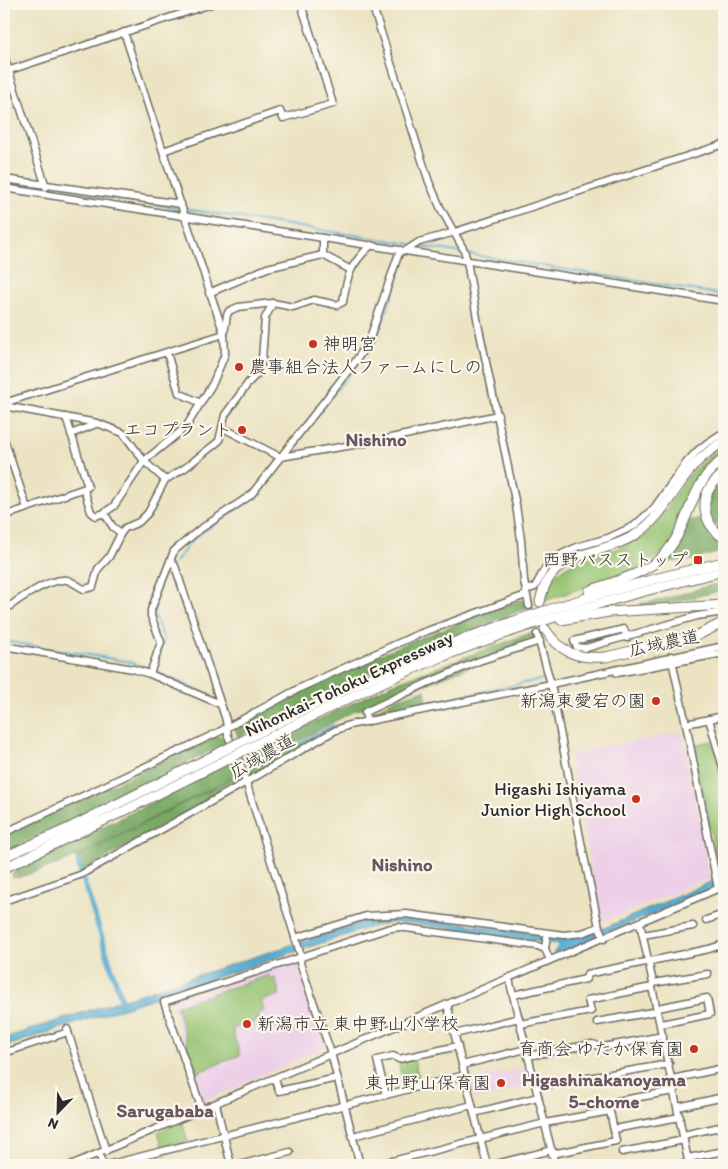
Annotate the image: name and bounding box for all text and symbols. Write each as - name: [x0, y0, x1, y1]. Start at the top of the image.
- place label: 神明宮: [323, 333, 377, 355]
- marker: 神明宮: [307, 338, 319, 350]
- place label: 農事組合法人ファームにしの: [249, 356, 482, 378]
- marker: 農事組合法人ファームにしの: [233, 361, 245, 373]
- place label: エコプラント: [124, 419, 232, 441]
- marker: エコプラント: [236, 424, 248, 436]
- district label: Nishino: [345, 428, 407, 451]
- place label: 西野バスストップ: [543, 549, 688, 571]
- marker: 西野バスストップ: [692, 554, 704, 566]
- street label: 広域農道: [626, 625, 702, 661]
- street label: Nihonkai-Tohoku Expressway: [242, 626, 457, 742]
- place label: 新潟東愛宕の園: [520, 690, 646, 712]
- marker: 新潟東愛宕の園: [650, 695, 662, 707]
- street label: 広域農道: [225, 728, 299, 784]
- place label: Higashi Ishiyama Junior High School: [481, 778, 627, 821]
- marker: Higashi Ishiyama Junior High School: [630, 793, 642, 805]
- district label: Nishino: [371, 853, 433, 876]
- place label: 新潟市立 東中野山小学校: [257, 1013, 459, 1035]
- marker: 新潟市立 東中野山小学校: [241, 1018, 253, 1030]
- place label: 育商会 ゆたか保育園: [518, 1038, 684, 1060]
- marker: 育商会 ゆたか保育園: [688, 1043, 700, 1055]
- district label: Higashinakanoyama 5-chome: [522, 1068, 687, 1113]
- place label: 東中野山保育園: [365, 1072, 491, 1094]
- marker: 東中野山保育園: [495, 1077, 507, 1089]
- north arrow: [32, 1086, 82, 1136]
- district label: Sarugababa: [116, 1099, 214, 1122]
- text: N: [45, 1114, 61, 1133]

